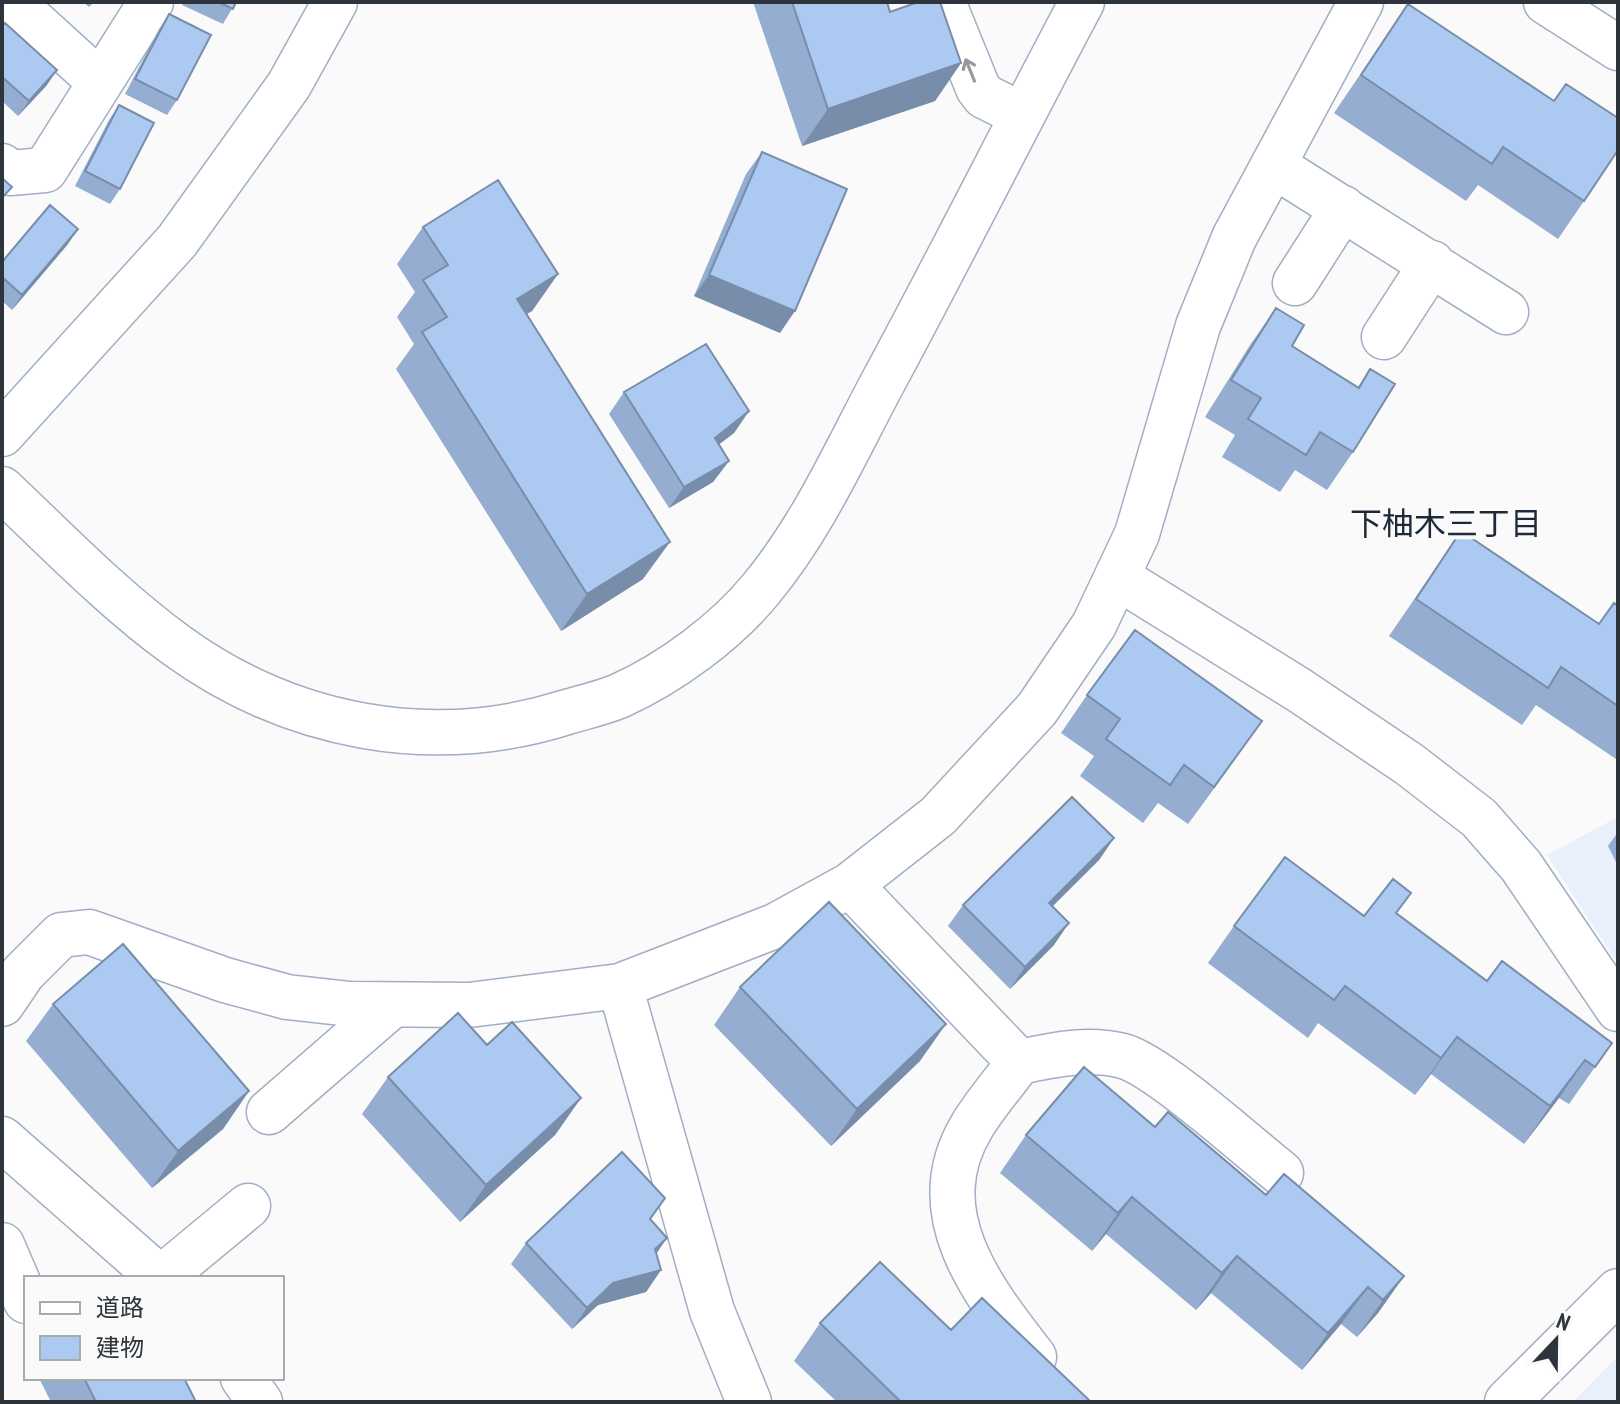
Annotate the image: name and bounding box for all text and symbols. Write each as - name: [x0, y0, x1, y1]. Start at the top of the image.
- one-way arrow: [962, 58, 976, 83]
- district label: 下柚木三丁目: [1350, 502, 1542, 544]
- legend: [24, 1276, 284, 1380]
- text: 道路: [96, 1292, 144, 1323]
- north arrow: [1516, 1300, 1596, 1380]
- text: N: [1553, 1306, 1574, 1337]
- text: 建物: [96, 1332, 144, 1363]

